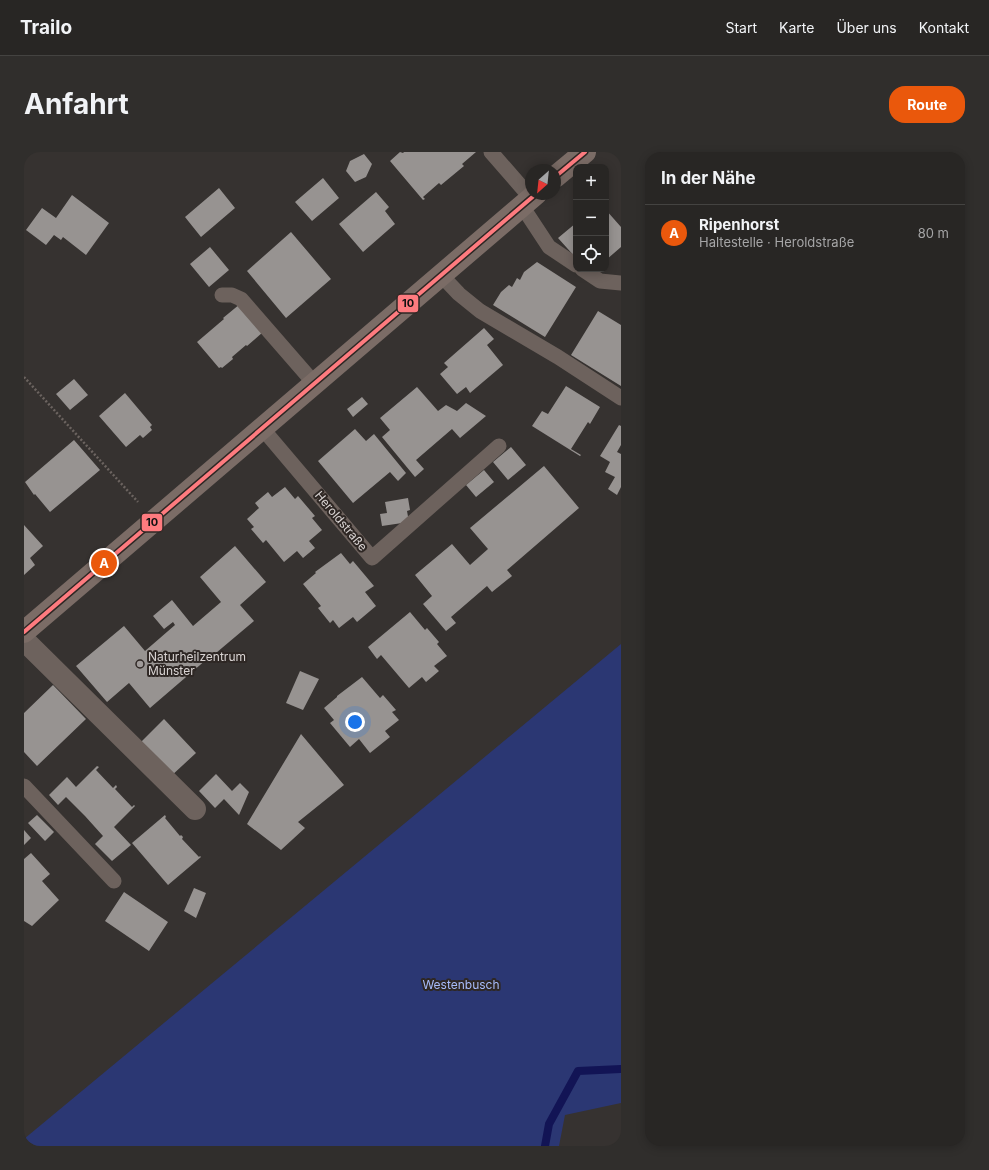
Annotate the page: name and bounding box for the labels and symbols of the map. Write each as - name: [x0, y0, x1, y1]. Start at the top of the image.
- north arrow: [525, 164, 561, 200]
- line badge: 10: [397, 294, 419, 313]
- text: 10: [402, 296, 414, 310]
- street label: Heroldstraße: [312, 488, 371, 554]
- line badge: 10: [141, 513, 163, 532]
- text: 10: [146, 515, 158, 529]
- pin: A: [91, 548, 117, 578]
- place label: Naturheilzentrum Münster: [148, 649, 246, 678]
- marker: Naturheilzentrum Münster: [135, 659, 145, 669]
- your location: [345, 712, 365, 732]
- park label: Westenbusch: [422, 977, 500, 992]

